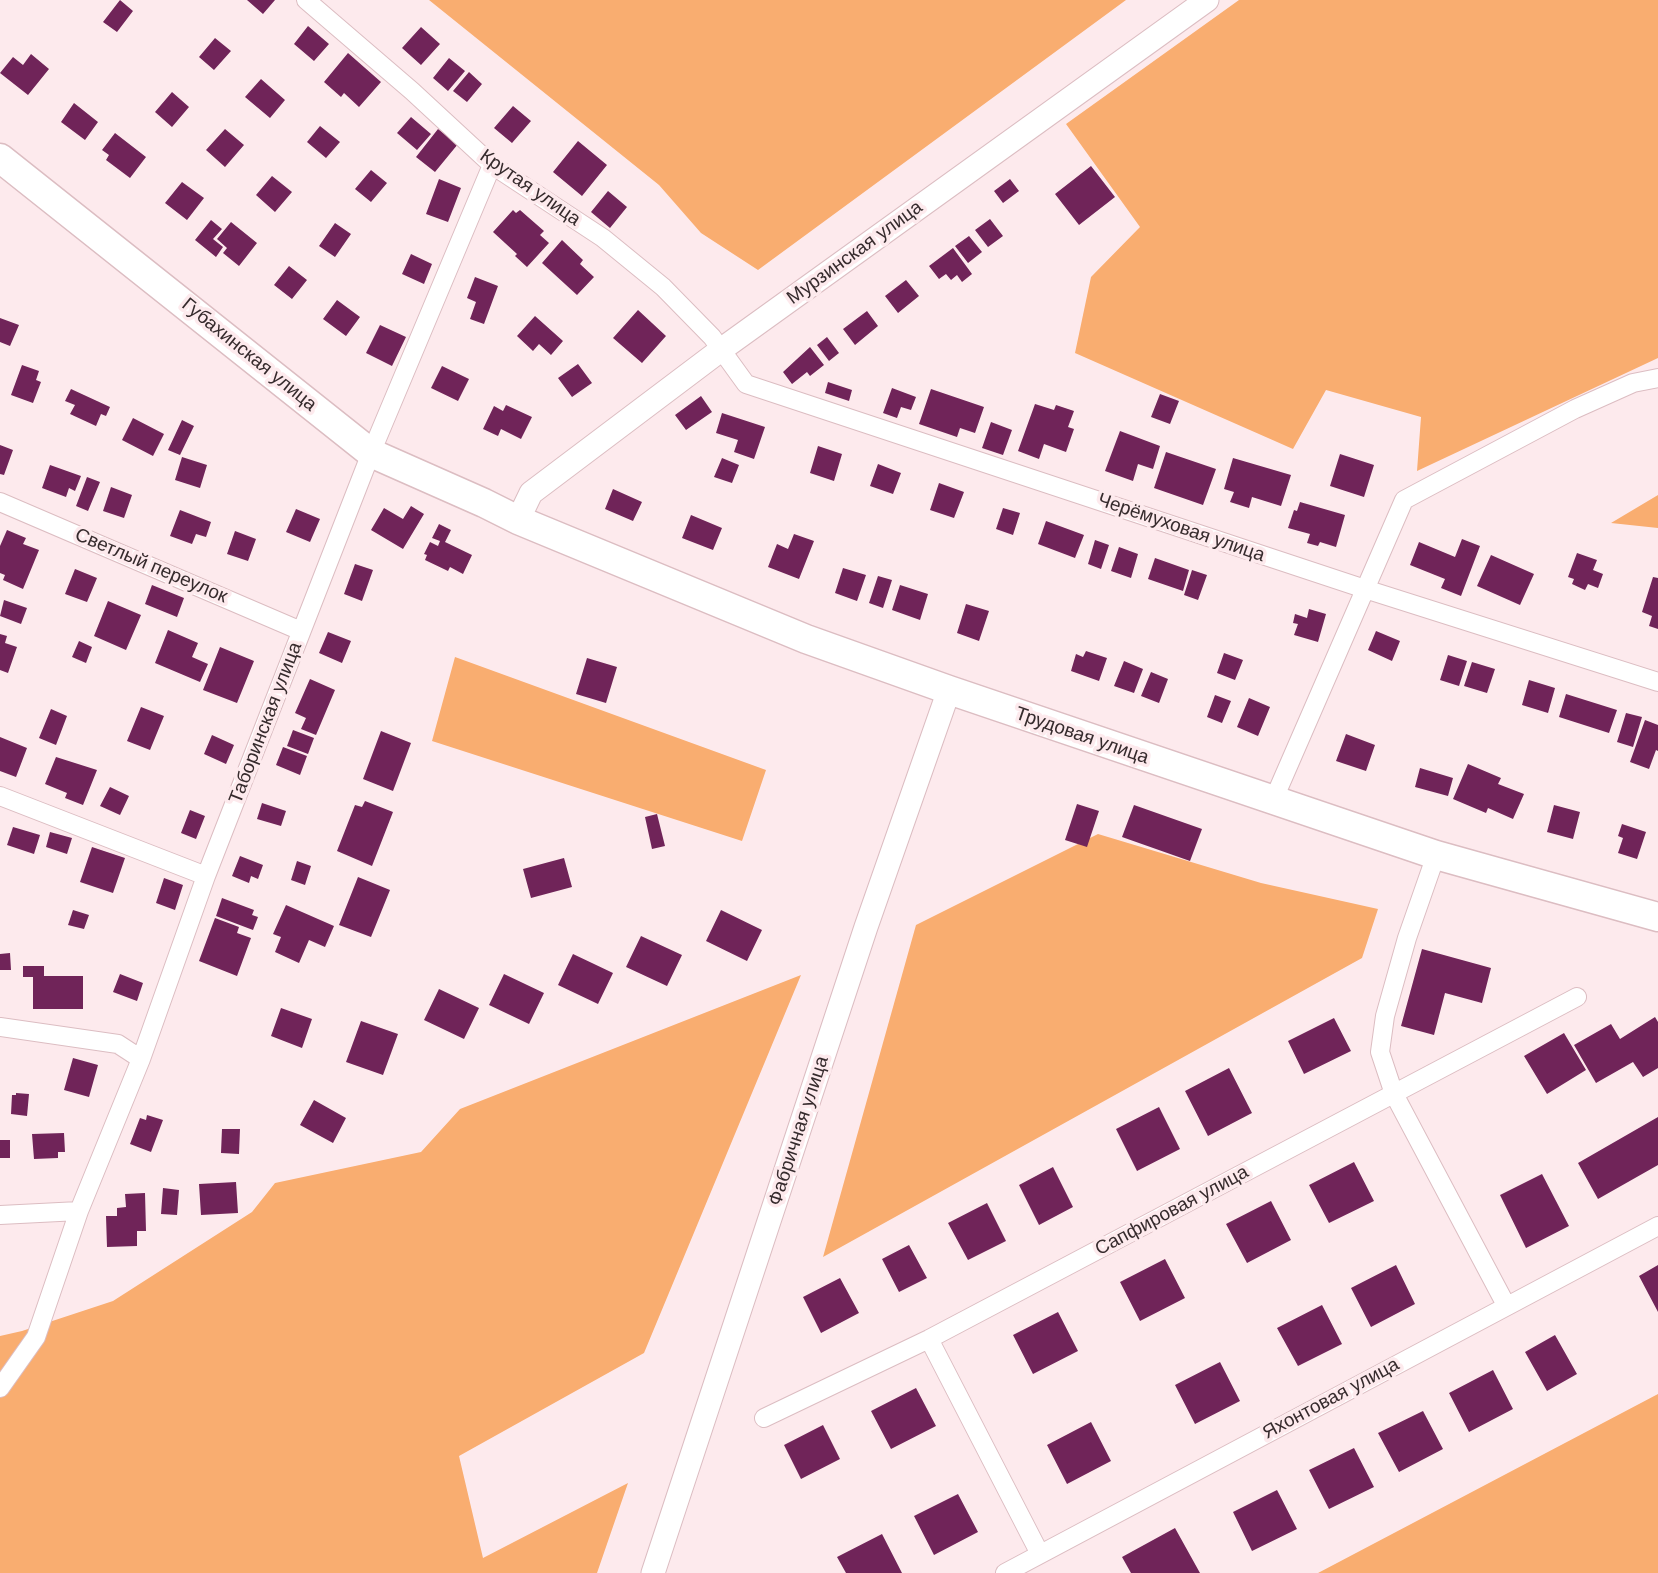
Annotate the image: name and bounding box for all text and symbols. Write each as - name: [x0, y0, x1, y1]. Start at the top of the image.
- street label: Крутая улица: [475, 145, 585, 231]
- street label: Мурзинская улица: [783, 196, 927, 310]
- street label: Губахинская улица: [177, 294, 321, 416]
- street label: Черёмуховая улица: [1094, 489, 1268, 567]
- street label: Светлый переулок: [71, 524, 231, 608]
- street label: Таборинская улица: [225, 639, 307, 807]
- street label: Трудовая улица: [1012, 702, 1152, 770]
- street label: Фабричная улица: [764, 1053, 834, 1209]
- street label: Сапфировая улица: [1091, 1161, 1253, 1261]
- street label: Яхонтовая улица: [1259, 1353, 1403, 1445]

